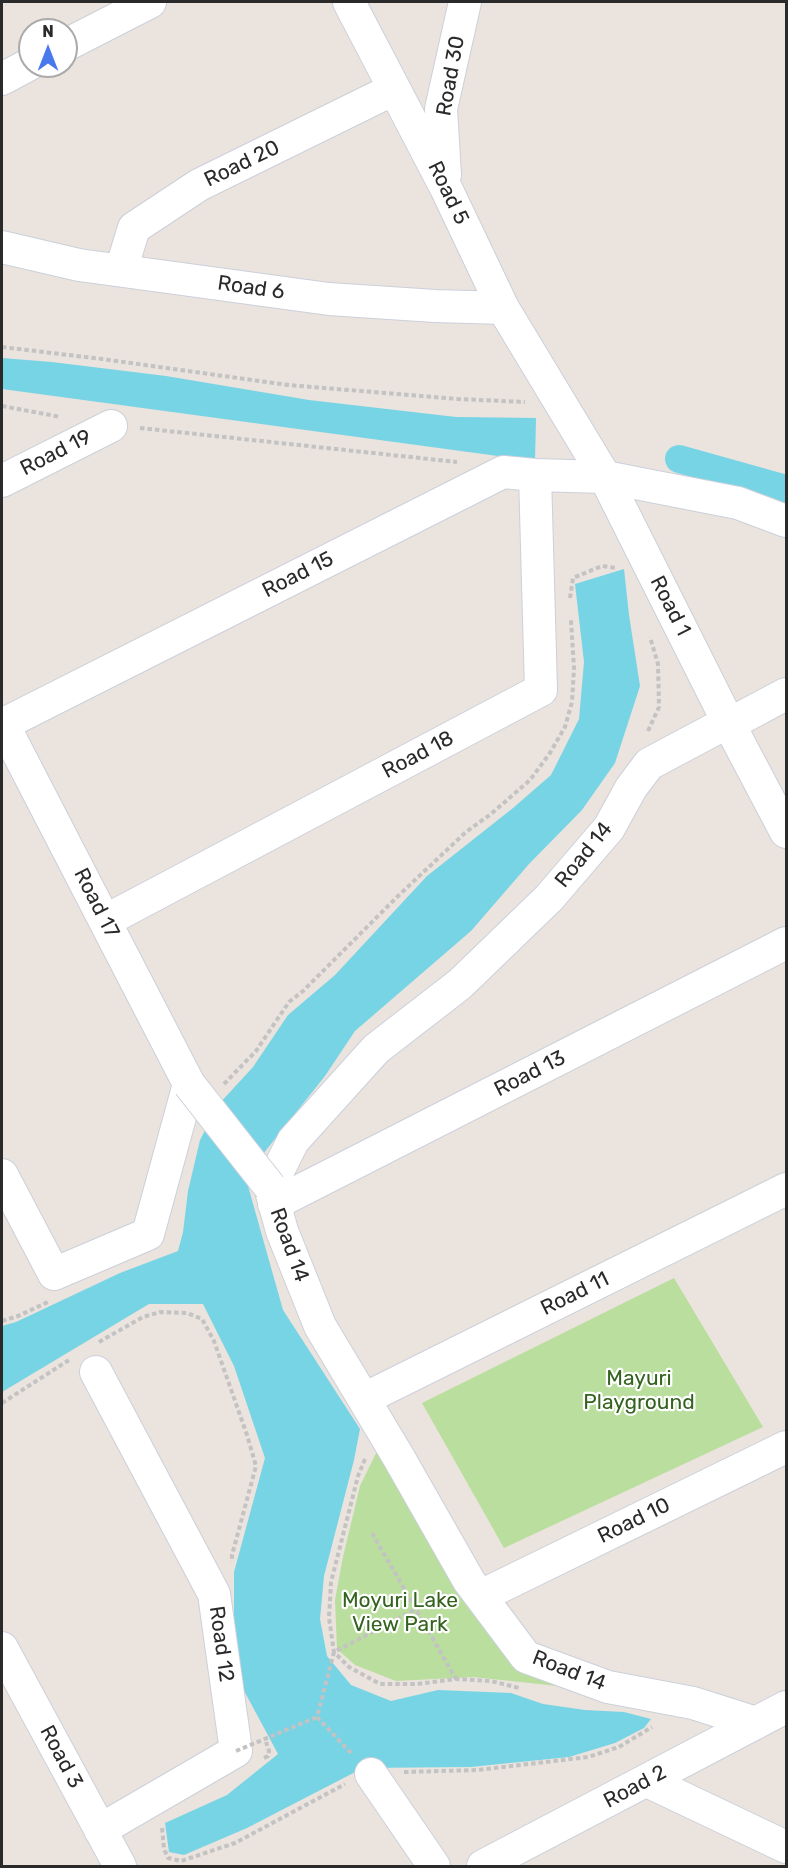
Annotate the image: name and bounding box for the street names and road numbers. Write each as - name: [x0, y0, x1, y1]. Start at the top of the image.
- street label: Road 30: [432, 34, 470, 118]
- street label: Road 20: [200, 135, 284, 193]
- street label: Road 5: [422, 157, 474, 229]
- street label: Road 6: [216, 271, 286, 305]
- street label: Road 19: [16, 424, 96, 482]
- street label: Road 15: [258, 546, 338, 604]
- street label: Road 1: [644, 572, 696, 640]
- street label: Road 18: [378, 726, 458, 784]
- street label: Road 14: [550, 817, 618, 893]
- street label: Road 17: [68, 864, 124, 942]
- street label: Road 13: [490, 1045, 570, 1103]
- street label: Road 14: [264, 1205, 314, 1285]
- street label: Road 11: [537, 1267, 613, 1321]
- street label: Road 10: [594, 1493, 674, 1549]
- street label: Road 12: [203, 1605, 239, 1683]
- street label: Road 14: [529, 1645, 609, 1697]
- street label: Road 3: [34, 1721, 88, 1793]
- street label: Road 2: [599, 1760, 671, 1814]

